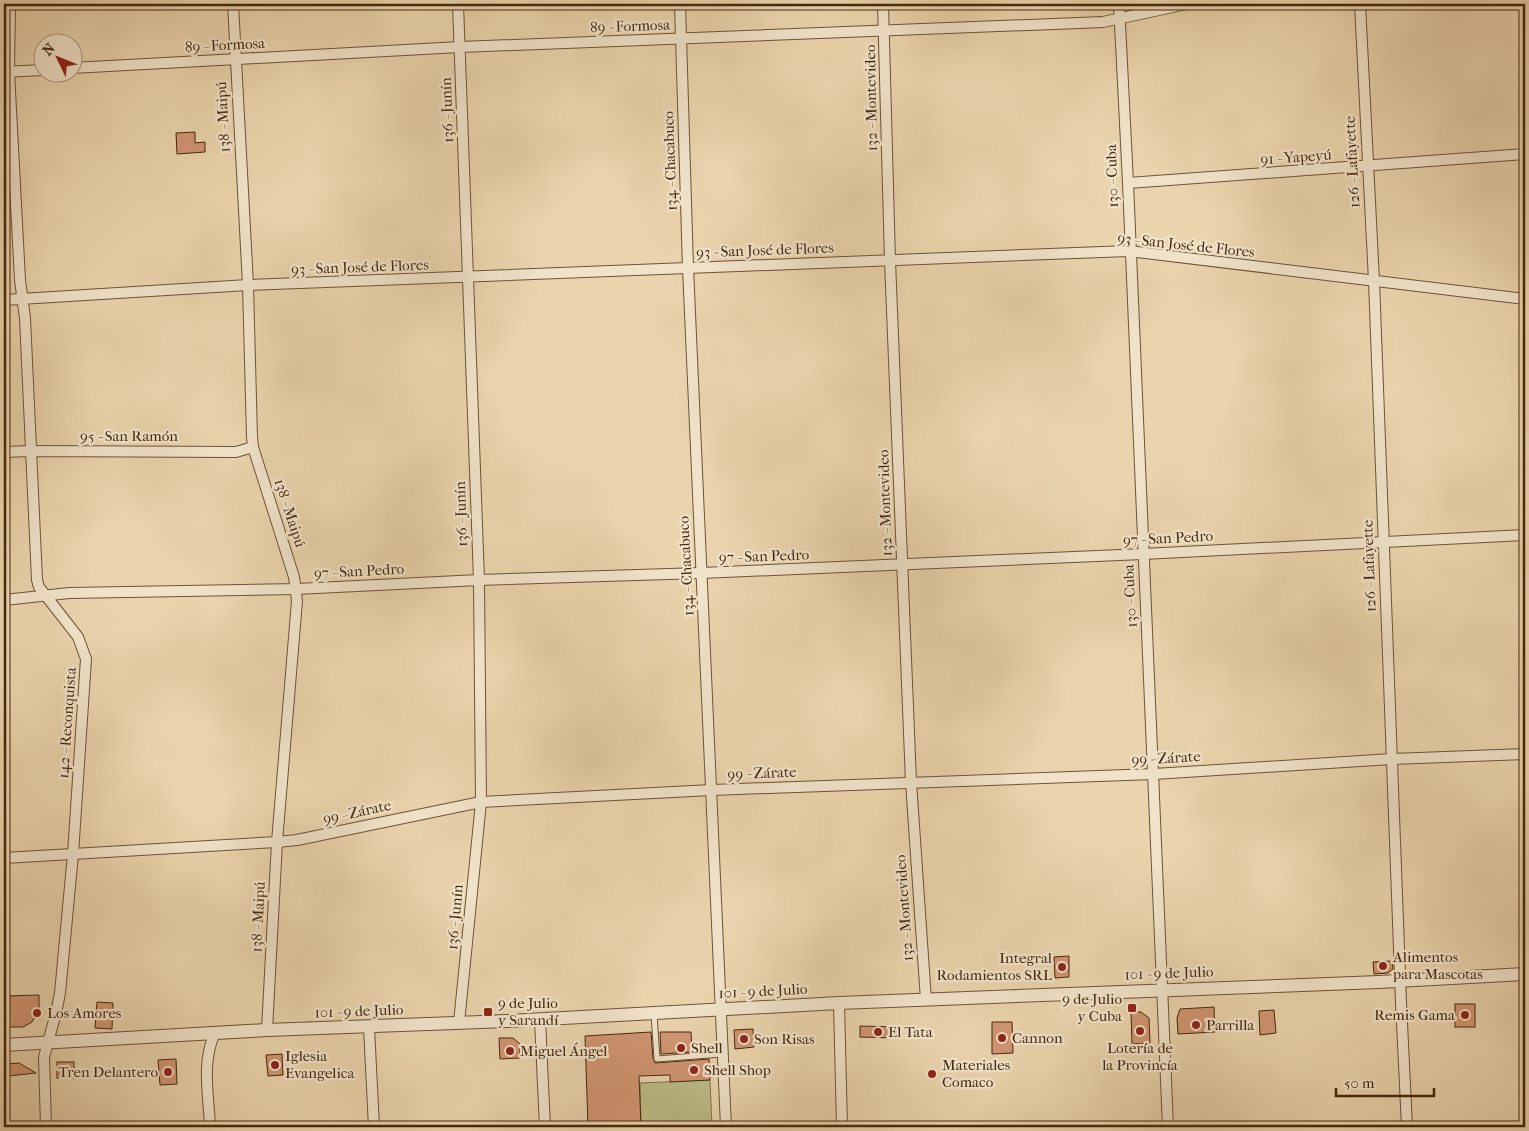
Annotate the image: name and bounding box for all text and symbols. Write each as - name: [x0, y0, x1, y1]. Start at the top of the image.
- street label: 89 - Formosa: [590, 16, 671, 36]
- north arrow: [32, 32, 82, 82]
- street label: 89 - Formosa: [185, 34, 267, 56]
- text: N: [39, 40, 59, 59]
- street label: 132 - Montevideo: [861, 44, 881, 152]
- street label: 136 - Junín: [437, 77, 457, 143]
- street label: 138 - Maipú: [212, 81, 234, 153]
- street label: 134 - Chacabuco: [659, 110, 681, 211]
- street label: 126 - Lafayette: [1341, 115, 1363, 209]
- street label: 130 - Cuba: [1102, 143, 1122, 208]
- street label: 91 - Yapeyú: [1260, 145, 1333, 168]
- street label: 93 - San José de Flores: [1117, 229, 1256, 261]
- street label: 93 - San José de Flores: [696, 239, 835, 261]
- street label: 93 - San José de Flores: [291, 256, 430, 278]
- street label: 95 - San Ramón: [80, 427, 178, 445]
- street label: 132 - Montevideo: [874, 449, 896, 557]
- street label: 138 - Maipú: [270, 476, 310, 550]
- street label: 136 - Junín: [451, 481, 471, 547]
- street label: 134 - Chacabuco: [674, 515, 698, 616]
- street label: 126 - Lafayette: [1358, 519, 1380, 612]
- street label: 97 - San Pedro: [1122, 527, 1214, 549]
- street label: 97 - San Pedro: [719, 545, 810, 567]
- street label: 97 - San Pedro: [313, 560, 405, 582]
- street label: 130 - Cuba: [1119, 563, 1141, 628]
- street label: 142 - Reconquista: [54, 666, 80, 779]
- street label: 99 - Zárate: [1131, 747, 1202, 769]
- street label: 99 - Zárate: [727, 763, 797, 783]
- street label: 99 - Zárate: [321, 796, 393, 828]
- street label: 132 - Montevideo: [891, 854, 917, 962]
- street label: 138 - Maipú: [247, 881, 269, 953]
- street label: 136 - Junín: [443, 883, 467, 951]
- place label: Alimentos para Mascotas: [1392, 948, 1483, 983]
- place label: Integral Rodamientos SRL: [936, 949, 1052, 984]
- marker: Alimentos para Mascotas: [1377, 960, 1389, 972]
- marker: Integral Rodamientos SRL: [1056, 961, 1068, 973]
- street label: 101 - 9 de Julio: [1124, 962, 1214, 984]
- street label: 101 - 9 de Julio: [718, 980, 808, 1002]
- place label: 9 de Julio y Cuba: [1062, 990, 1123, 1025]
- place label: 9 de Julio y Sarandí: [498, 994, 559, 1029]
- street label: 101 - 9 de Julio: [314, 1000, 404, 1022]
- marker: 9 de Julio y Cuba: [1126, 1002, 1138, 1014]
- place label: Los Amores: [47, 1004, 122, 1022]
- marker: 9 de Julio y Sarandí: [482, 1006, 494, 1018]
- place label: Remis Gama: [1374, 1006, 1456, 1024]
- marker: Los Amores: [31, 1007, 43, 1019]
- marker: Remis Gama: [1459, 1009, 1471, 1021]
- place label: Parrilla: [1206, 1016, 1255, 1034]
- marker: Parrilla: [1190, 1019, 1202, 1031]
- place label: El Tata: [888, 1023, 934, 1041]
- marker: Lotería de la Provincía: [1134, 1025, 1146, 1037]
- marker: El Tata: [872, 1026, 884, 1038]
- place label: Cannon: [1012, 1029, 1063, 1047]
- place label: Son Risas: [754, 1030, 815, 1048]
- marker: Cannon: [996, 1032, 1008, 1044]
- marker: Son Risas: [738, 1033, 750, 1045]
- place label: Shell: [691, 1039, 723, 1057]
- place label: Lotería de la Provincía: [1101, 1039, 1179, 1074]
- place label: Miguel Ángel: [520, 1042, 607, 1060]
- marker: Shell: [675, 1042, 687, 1054]
- marker: Miguel Ángel: [504, 1045, 516, 1057]
- place label: Iglesia Evangelica: [285, 1047, 355, 1082]
- place label: Materiales Comaco: [942, 1056, 1011, 1091]
- marker: Iglesia Evangelica: [269, 1059, 281, 1071]
- place label: Shell Shop: [704, 1061, 771, 1079]
- place label: Tren Delantero: [58, 1063, 158, 1081]
- marker: Shell Shop: [688, 1064, 700, 1076]
- marker: Tren Delantero: [162, 1066, 174, 1078]
- scale bar: [1336, 1066, 1434, 1098]
- marker: Materiales Comaco: [926, 1068, 938, 1080]
- text: 50 m: [1344, 1074, 1375, 1092]

